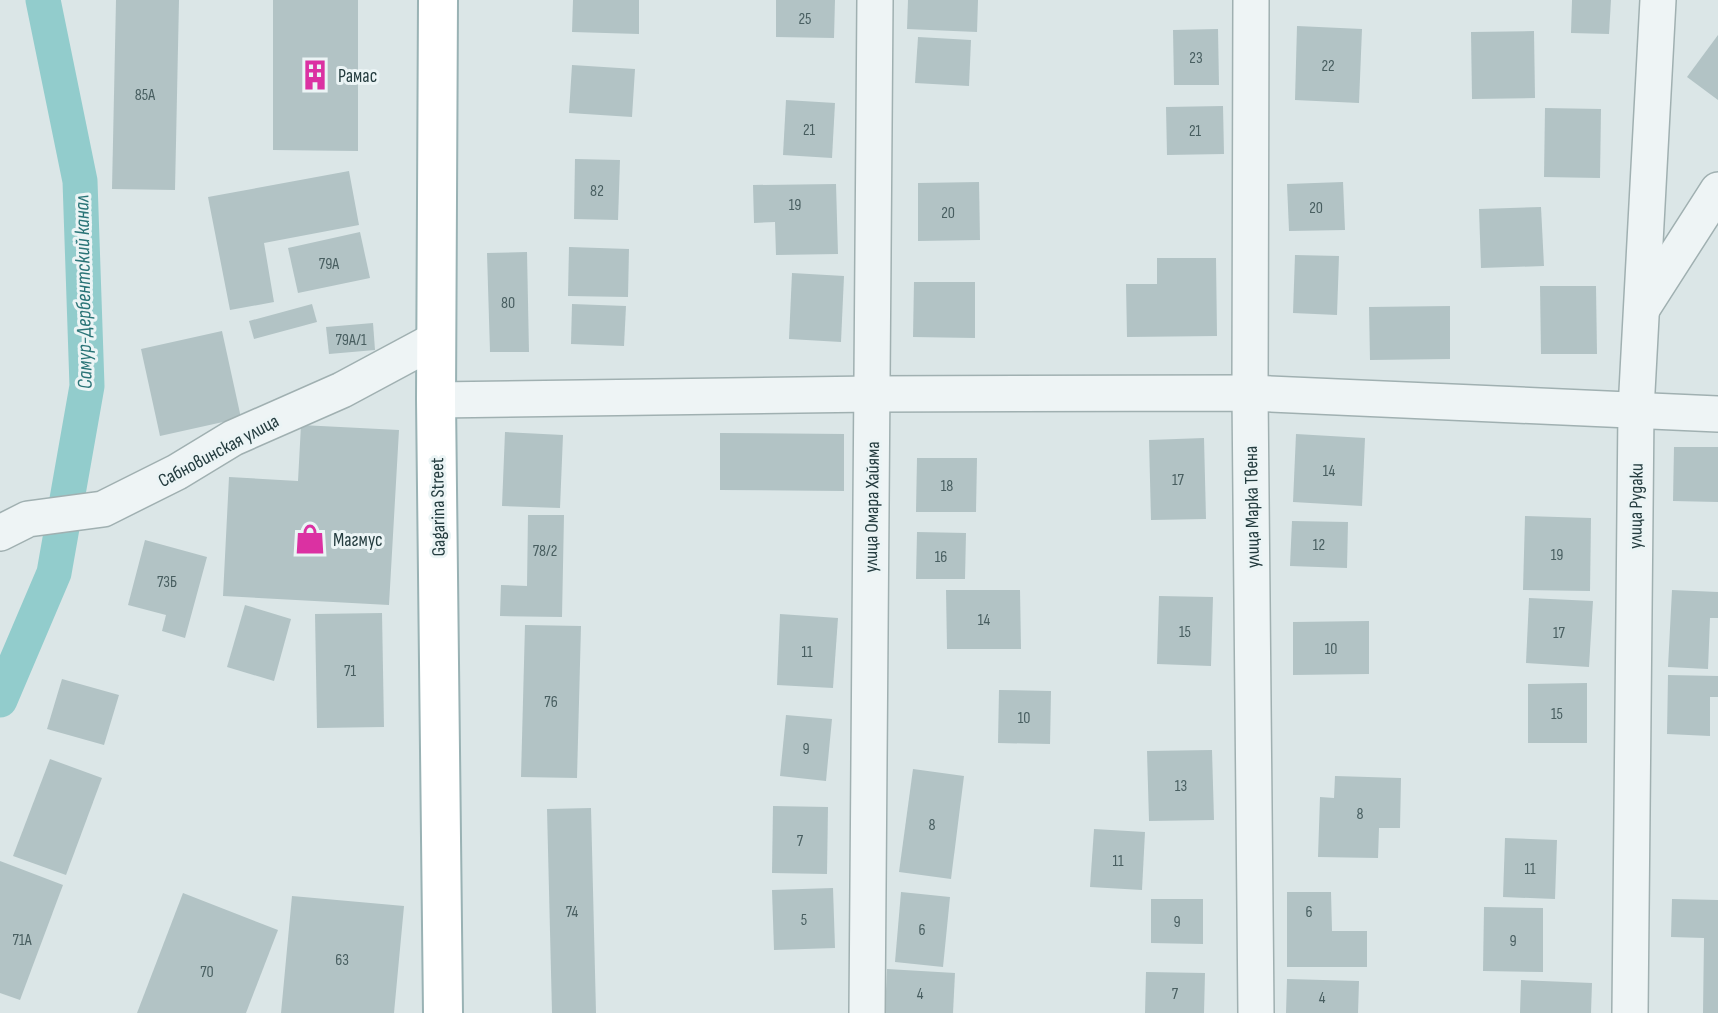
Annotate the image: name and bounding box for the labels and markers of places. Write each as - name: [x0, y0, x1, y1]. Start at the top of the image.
- building icon: Рамас: [298, 58, 332, 92]
- place label: Рамас: [338, 65, 377, 88]
- shop icon: Магмус: [293, 522, 327, 556]
- place label: Магмус: [333, 529, 383, 552]

